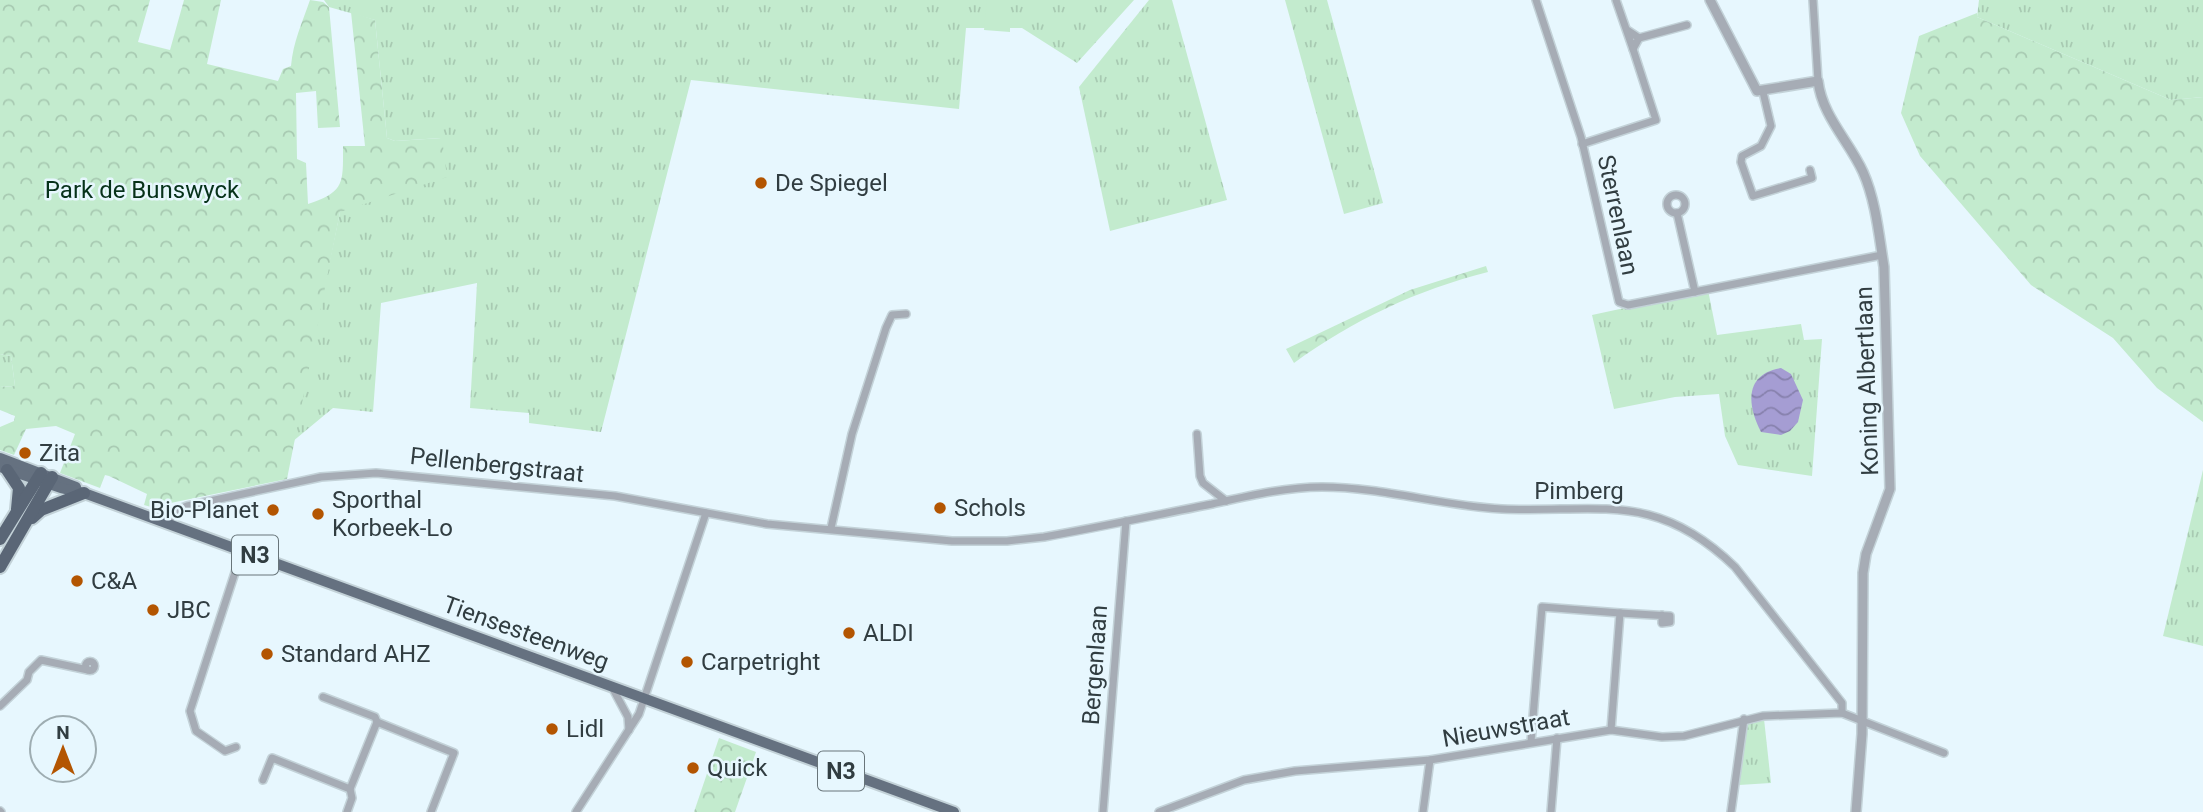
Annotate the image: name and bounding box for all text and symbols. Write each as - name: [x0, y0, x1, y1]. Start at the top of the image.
- street label: Sterrenlaan: [1592, 152, 1644, 278]
- place label: De Spiegel: [775, 169, 888, 197]
- marker: De Spiegel: [753, 175, 769, 191]
- park label: Park de Bunswyck: [45, 176, 240, 204]
- street label: Koning Albertlaan: [1850, 286, 1884, 476]
- place label: Zita: [39, 439, 80, 467]
- street label: Pellenbergstraat: [409, 442, 586, 488]
- marker: Zita: [17, 445, 33, 461]
- street label: Pimberg: [1534, 477, 1624, 505]
- place label: Sporthal Korbeek-Lo: [332, 486, 453, 542]
- place label: Schols: [954, 494, 1026, 522]
- place label: Bio-Planet: [150, 496, 259, 524]
- marker: Schols: [932, 500, 948, 516]
- marker: Bio-Planet: [265, 502, 281, 518]
- marker: Sporthal Korbeek-Lo: [310, 506, 326, 522]
- road number: N3: [232, 536, 278, 575]
- place label: C&A: [91, 567, 138, 595]
- marker: C&A: [69, 573, 85, 589]
- street label: Tiensesteenweg: [439, 590, 613, 676]
- place label: JBC: [167, 596, 211, 624]
- marker: JBC: [145, 602, 161, 618]
- street label: Bergenlaan: [1077, 604, 1113, 726]
- place label: ALDI: [863, 619, 914, 647]
- marker: ALDI: [841, 625, 857, 641]
- place label: Standard AHZ: [281, 640, 431, 668]
- marker: Standard AHZ: [259, 646, 275, 662]
- place label: Carpetright: [701, 648, 821, 676]
- marker: Carpetright: [679, 654, 695, 670]
- street label: Nieuwstraat: [1440, 703, 1572, 753]
- north arrow: [28, 714, 98, 784]
- place label: Lidl: [566, 715, 604, 743]
- text: N: [56, 721, 70, 744]
- marker: Lidl: [544, 721, 560, 737]
- road number: N3: [818, 751, 864, 790]
- place label: Quick: [707, 754, 768, 782]
- marker: Quick: [685, 760, 701, 776]

